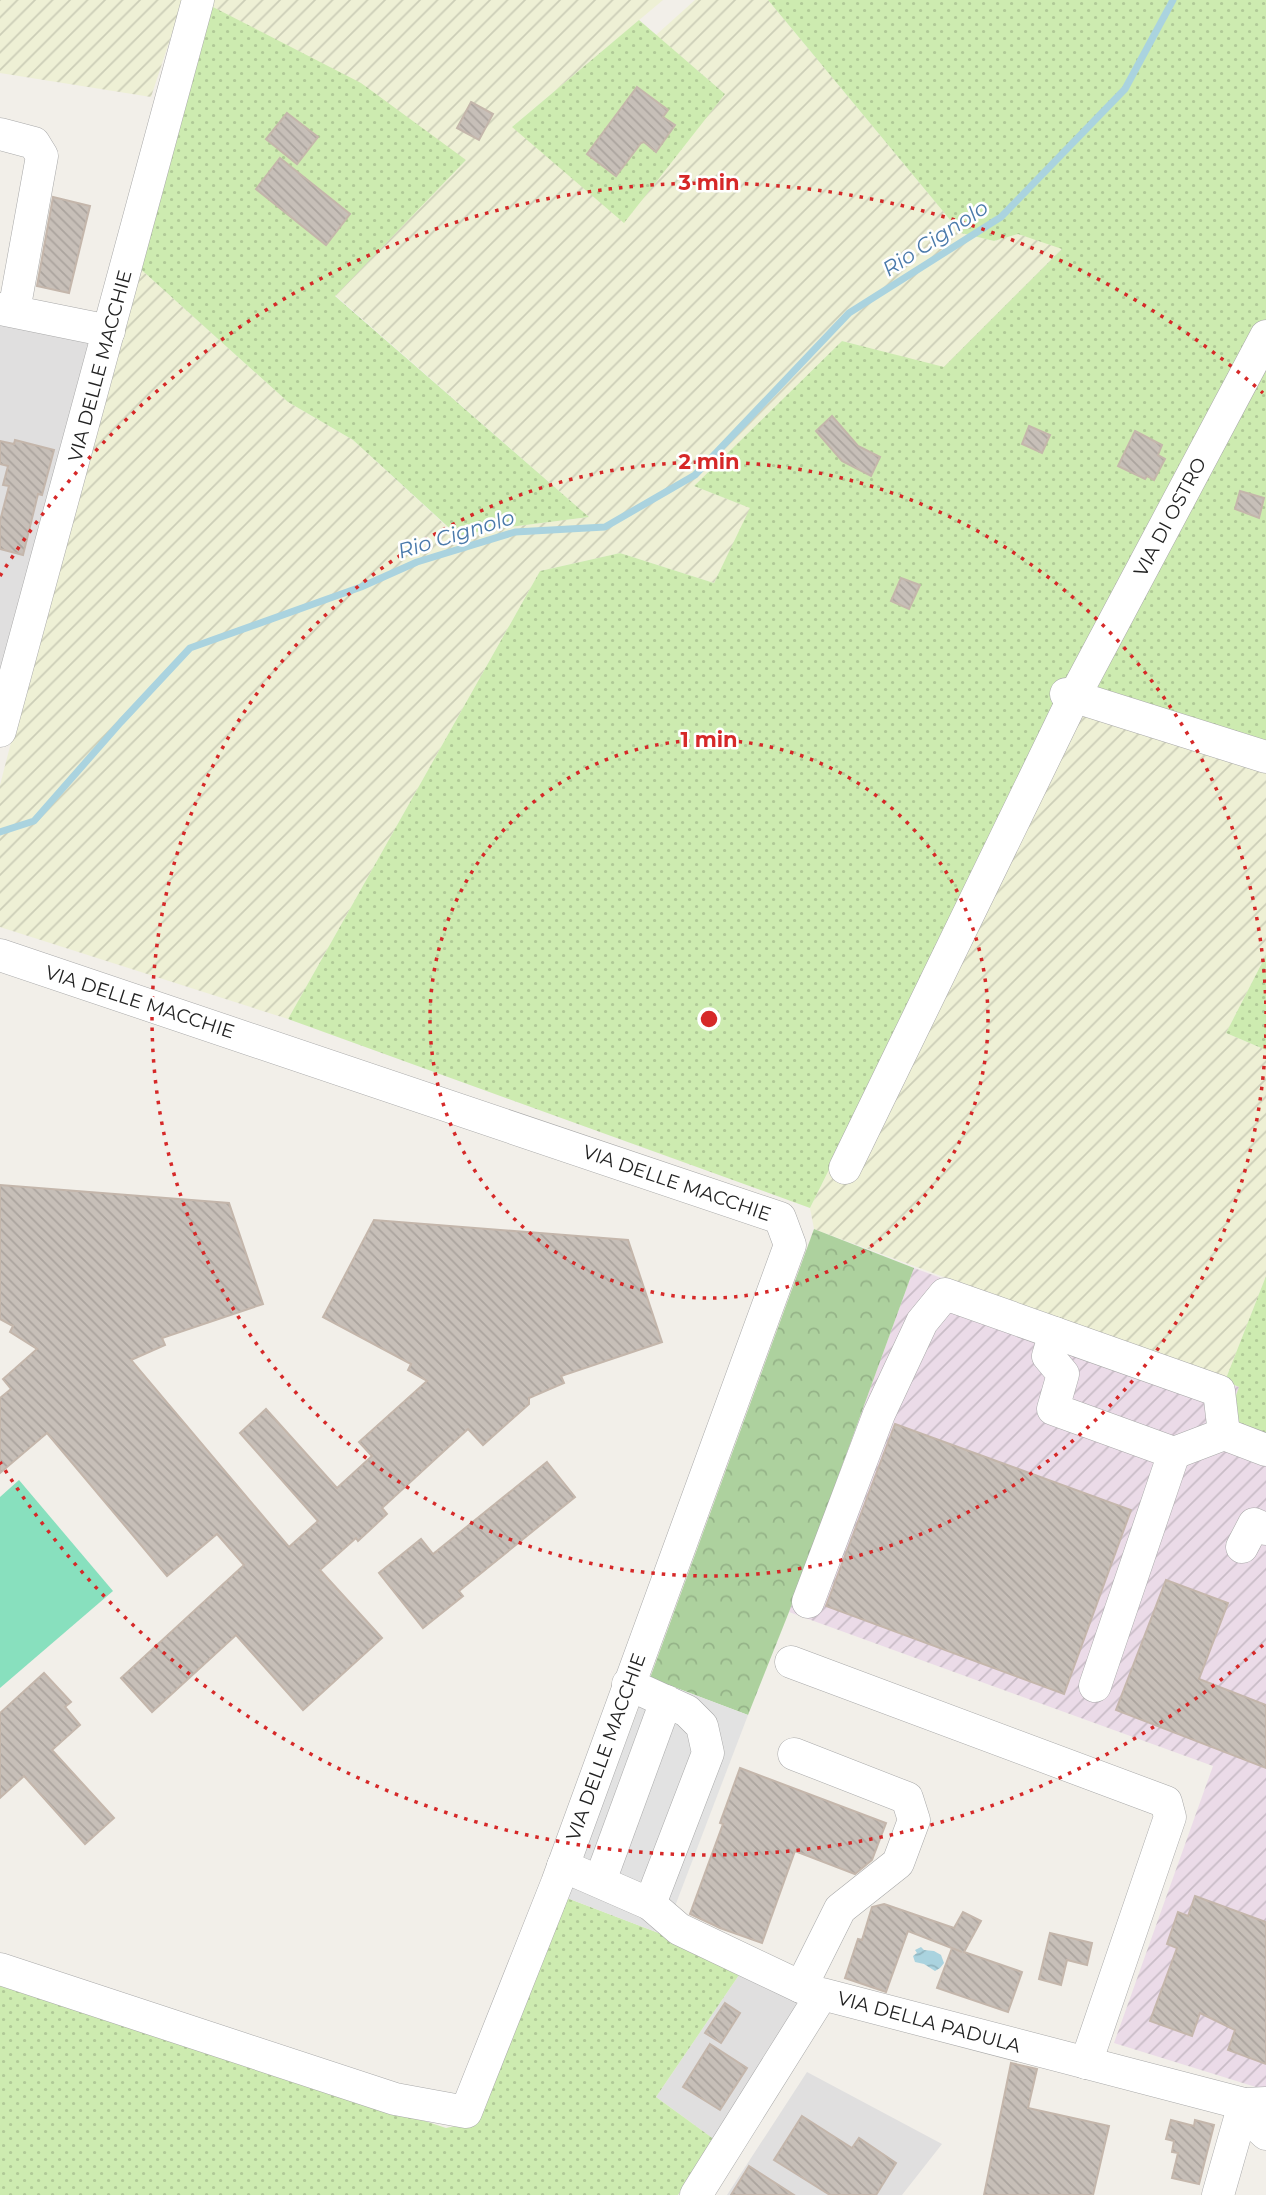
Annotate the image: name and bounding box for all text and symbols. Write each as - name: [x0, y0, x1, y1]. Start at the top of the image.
- text: 3 min: [677, 170, 740, 195]
- water label: Rio Cignolo: [878, 195, 992, 281]
- street label: VIA DELLE MACCHIE: [63, 268, 137, 464]
- text: 2 min: [678, 449, 740, 474]
- street label: VIA DI OSTRO: [1129, 453, 1211, 581]
- water label: Rio Cignolo: [395, 504, 517, 564]
- text: 1 min: [680, 727, 738, 752]
- street label: VIA DELLE MACCHIE: [43, 961, 237, 1043]
- centre of rings: [697, 1007, 721, 1031]
- street label: VIA DELLE MACCHIE: [580, 1140, 774, 1226]
- street label: VIA DELLE MACCHIE: [561, 1650, 651, 1844]
- street label: VIA DELLA PADULA: [835, 1986, 1023, 2058]

